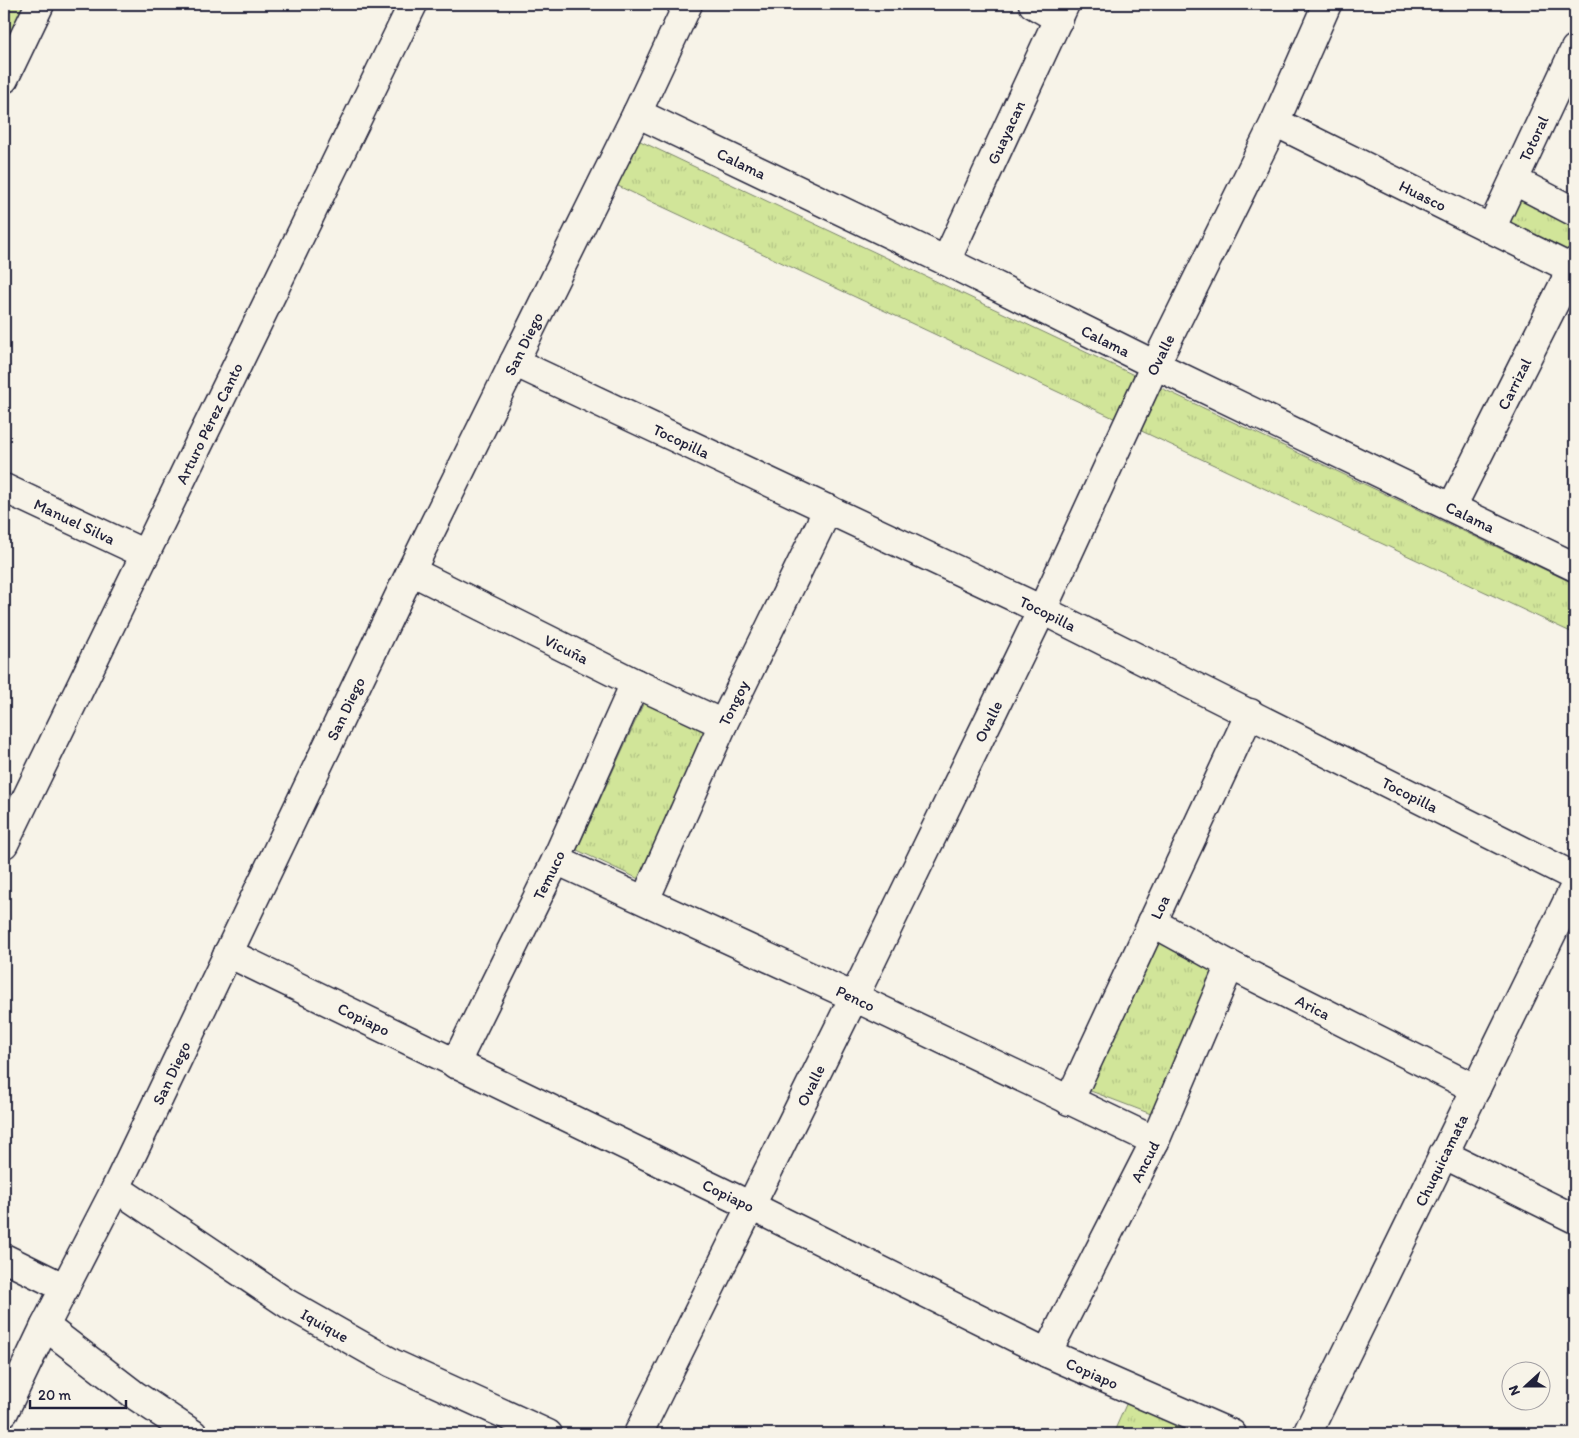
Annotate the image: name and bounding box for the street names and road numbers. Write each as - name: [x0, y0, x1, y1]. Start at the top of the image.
- street label: Guayacan: [983, 97, 1029, 167]
- street label: Totoral: [1515, 112, 1553, 165]
- street label: Calama: [714, 144, 770, 184]
- street label: Huasco: [1396, 176, 1449, 215]
- street label: San Diego: [500, 309, 547, 379]
- street label: Calama: [1078, 321, 1134, 361]
- street label: Ovalle: [1142, 331, 1179, 379]
- street label: Carrizal: [1493, 354, 1536, 413]
- street label: Arturo Pérez Canto: [172, 360, 247, 487]
- street label: Tocopilla: [650, 420, 713, 463]
- street label: Manuel Silva: [31, 494, 118, 549]
- street label: Calama: [1442, 497, 1498, 537]
- street label: Tocopilla: [1016, 592, 1080, 636]
- street label: Vicuña: [541, 630, 592, 669]
- street label: San Diego: [322, 674, 369, 744]
- street label: Tongoy: [715, 677, 753, 729]
- street label: Ovalle: [970, 698, 1007, 745]
- street label: Tocopilla: [1378, 773, 1442, 817]
- street label: Temuco: [529, 847, 569, 903]
- street label: Loa: [1146, 892, 1174, 922]
- street label: Penco: [833, 981, 878, 1016]
- street label: Arica: [1292, 991, 1333, 1024]
- street label: Copiapo: [335, 999, 393, 1040]
- street label: San Diego: [148, 1038, 195, 1108]
- street label: Ovalle: [793, 1062, 829, 1109]
- street label: Chuquicamata: [1411, 1110, 1472, 1209]
- street label: Ancud: [1127, 1137, 1164, 1186]
- street label: Copiapo: [699, 1175, 757, 1216]
- street label: Iquique: [298, 1304, 352, 1346]
- street label: Copiapo: [1063, 1353, 1121, 1393]

